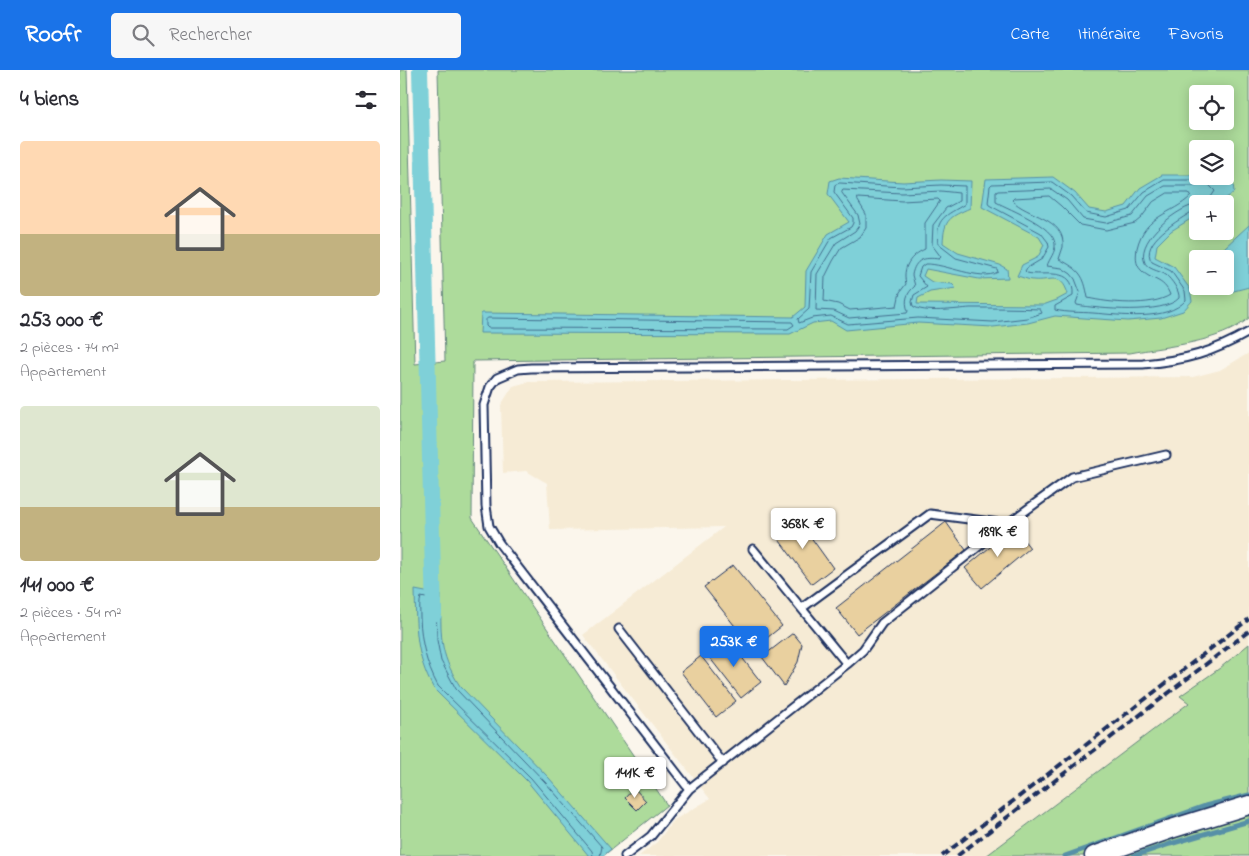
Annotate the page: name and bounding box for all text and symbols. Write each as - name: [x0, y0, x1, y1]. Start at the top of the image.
- search box: [111, 13, 461, 58]
- text: Roofr: [25, 18, 81, 53]
- icon: search: [129, 21, 157, 49]
- text: Rechercher: [169, 22, 252, 49]
- text: Carte: [1010, 22, 1050, 48]
- text: Itinéraire: [1078, 22, 1140, 48]
- text: Favoris: [1168, 22, 1224, 48]
- text: 4 biens: [20, 85, 79, 115]
- map controls: [1189, 85, 1234, 295]
- button: locate: [1189, 85, 1234, 130]
- icon: filters: [352, 86, 380, 114]
- button: layers: [1189, 140, 1234, 185]
- icon: home: [155, 174, 245, 264]
- button: +: [1189, 195, 1234, 240]
- button: −: [1189, 250, 1234, 295]
- text: 253 000 €: [20, 306, 103, 336]
- text: 2 pièces · 74 m²: [20, 336, 119, 360]
- text: Appartement: [20, 360, 106, 384]
- icon: home: [155, 439, 245, 529]
- pin: 368K €: [762, 508, 844, 550]
- text: 368K €: [782, 512, 824, 536]
- pin: 189K €: [957, 516, 1039, 558]
- text: 189K €: [979, 520, 1017, 544]
- text: 141 000 €: [20, 571, 94, 601]
- text: 2 pièces · 54 m²: [20, 601, 121, 625]
- text: Appartement: [20, 625, 106, 649]
- pin: 253K €: [693, 626, 775, 668]
- text: 253K €: [711, 630, 757, 654]
- pin: 141K €: [594, 756, 676, 799]
- text: 141K €: [615, 761, 655, 785]

